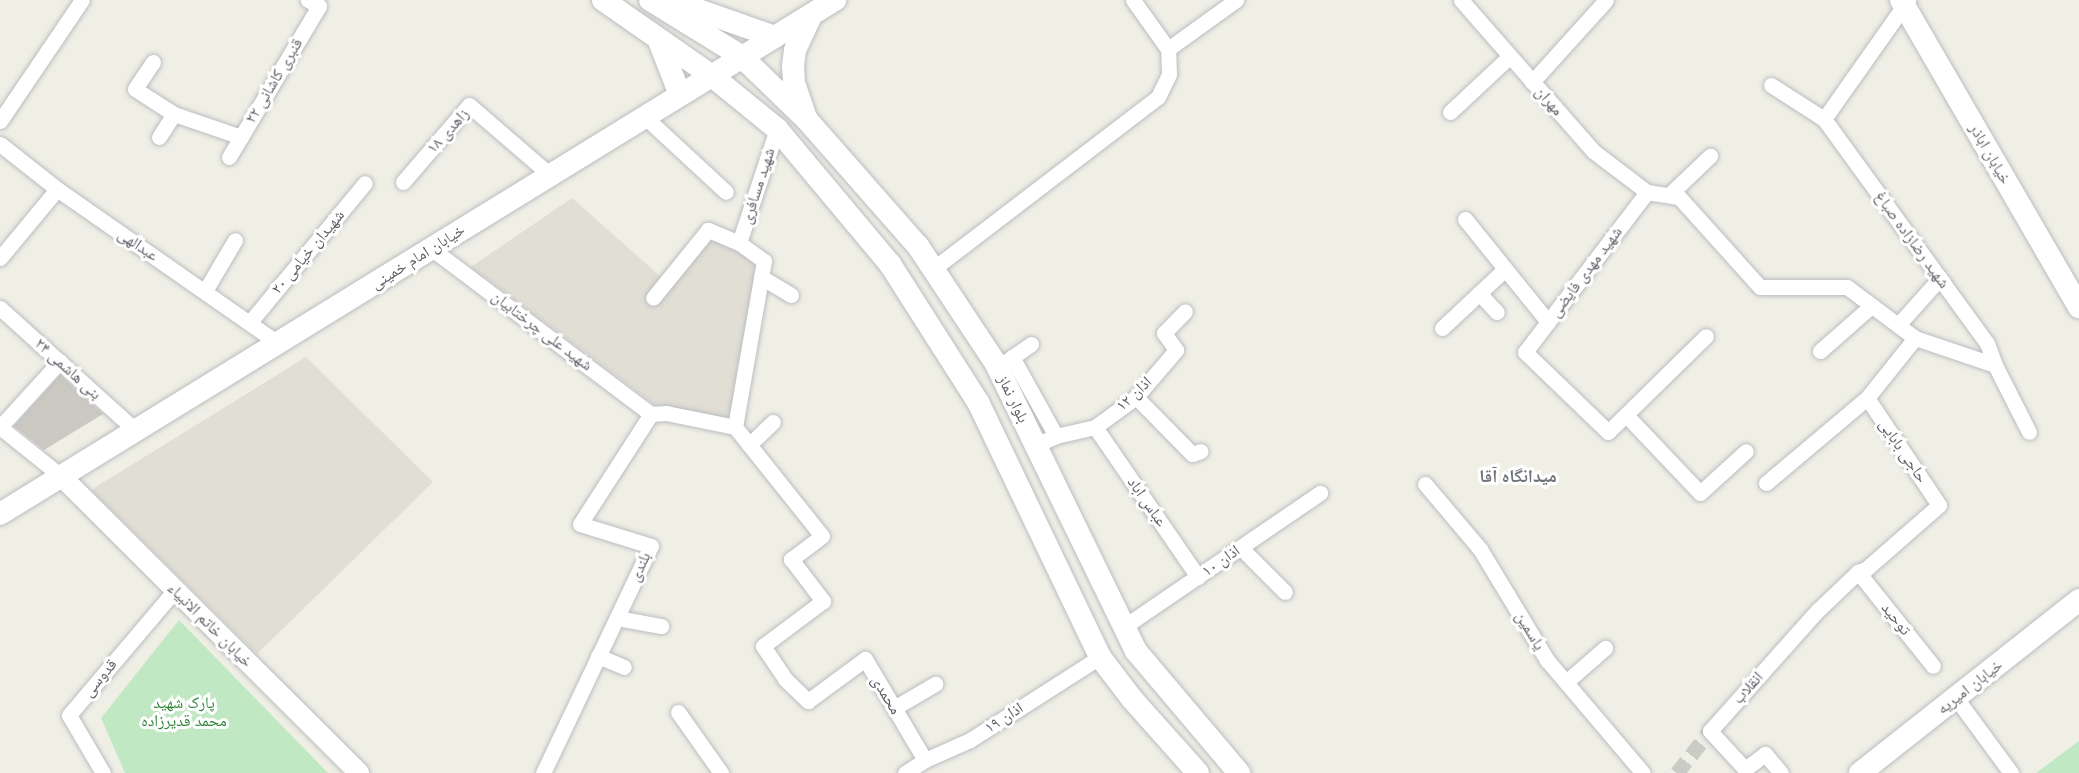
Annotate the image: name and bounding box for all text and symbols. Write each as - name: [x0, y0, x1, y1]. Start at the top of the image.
- street label: قنبری کاشانی ۲۲: [241, 35, 307, 127]
- street label: مهران: [1531, 82, 1567, 120]
- street label: زاهدی ۱۸: [423, 104, 473, 158]
- street label: خیابان اباذر: [1965, 120, 2015, 188]
- street label: شهید مسافری: [737, 145, 779, 227]
- street label: شهید رضازاده صباغ: [1870, 188, 1954, 292]
- street label: شهیدان خیامی ۲۰: [267, 206, 349, 298]
- street label: خیابان امام خمینی: [367, 220, 469, 294]
- street label: شهید مهدی فایضی: [1546, 223, 1626, 321]
- street label: عبدالهی: [114, 225, 162, 265]
- street label: شهید علی چرختابیان: [488, 287, 596, 375]
- street label: بنی هاشمی ۲۴: [31, 334, 105, 404]
- street label: بلوار نماز: [993, 372, 1033, 426]
- street label: اذان ۱۲: [1112, 373, 1156, 415]
- street label: حاجی بابایی: [1875, 415, 1931, 487]
- district label: میدانگاه آقا: [1479, 465, 1557, 487]
- street label: عباس اباد: [1123, 474, 1171, 530]
- street label: اذان ۱۰: [1198, 541, 1244, 581]
- street label: بلندی: [625, 549, 655, 585]
- street label: خیابان خاتم الانبیاء: [164, 579, 256, 671]
- street label: توحید: [1877, 599, 1915, 639]
- street label: یاسمین: [1511, 608, 1549, 654]
- street label: قدوسی: [79, 655, 121, 701]
- street label: خیابان امیریه: [1933, 655, 2007, 719]
- street label: انقلاب: [1729, 668, 1767, 708]
- street label: محمدی: [867, 672, 905, 718]
- park label: پارک شهید محمد قدیرزاده: [141, 693, 227, 731]
- street label: اذان ۱۹: [981, 698, 1027, 738]

